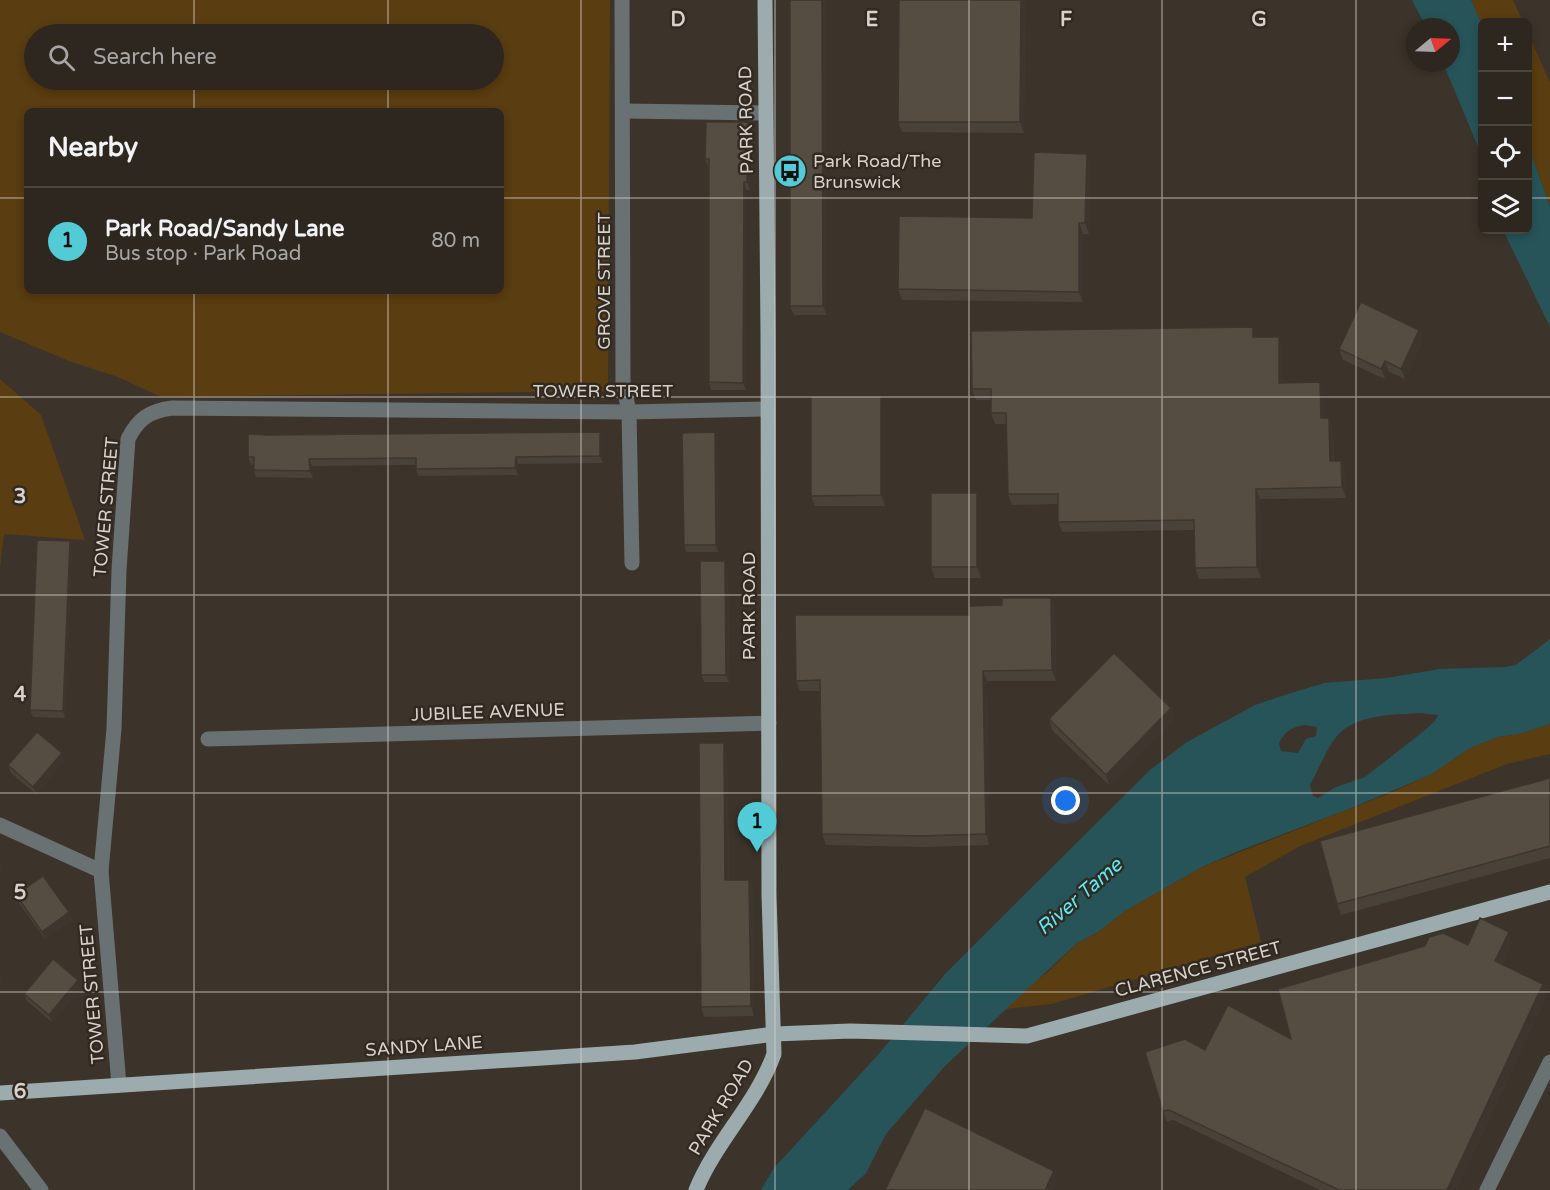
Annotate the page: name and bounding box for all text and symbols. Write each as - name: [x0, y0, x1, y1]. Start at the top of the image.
- text: D: [670, 8, 686, 32]
- text: E: [866, 8, 879, 32]
- text: F: [1060, 8, 1072, 32]
- text: G: [1251, 8, 1267, 32]
- north arrow: [1406, 18, 1460, 72]
- map controls: [1478, 18, 1532, 234]
- button: +: [1478, 18, 1532, 72]
- search box: [24, 24, 504, 90]
- icon: search: [45, 41, 78, 74]
- text: Search here: [93, 44, 217, 70]
- street label: PARK ROAD: [734, 66, 758, 174]
- button: −: [1478, 72, 1532, 126]
- button: locate: [1478, 126, 1532, 180]
- text: Nearby: [48, 132, 138, 163]
- place label: Park Road/The Brunswick: [813, 150, 941, 193]
- bus stop icon: Park Road/The Brunswick: [772, 153, 808, 189]
- button: layers: [1478, 180, 1532, 234]
- street label: GROVE STREET: [593, 212, 615, 350]
- text: Park Road/Sandy Lane: [105, 216, 344, 242]
- text: 1: [61, 229, 74, 253]
- text: 80 m: [431, 229, 480, 253]
- text: Bus stop · Park Road: [105, 242, 301, 266]
- street label: TOWER STREET: [533, 380, 673, 402]
- street label: TOWER STREET: [89, 436, 123, 578]
- text: 3: [14, 485, 26, 509]
- street label: PARK ROAD: [738, 552, 760, 660]
- text: 4: [14, 683, 27, 707]
- street label: JUBILEE AVENUE: [411, 698, 565, 726]
- your location: [1051, 786, 1080, 815]
- pin: 1: [738, 802, 777, 852]
- water label: River Tame: [1032, 852, 1129, 940]
- text: 5: [14, 881, 26, 905]
- street label: TOWER STREET: [75, 923, 109, 1065]
- street label: CLARENCE STREET: [1112, 936, 1284, 1002]
- street label: SANDY LANE: [365, 1031, 483, 1061]
- street label: PARK ROAD: [684, 1055, 758, 1159]
- text: 6: [14, 1080, 26, 1104]

